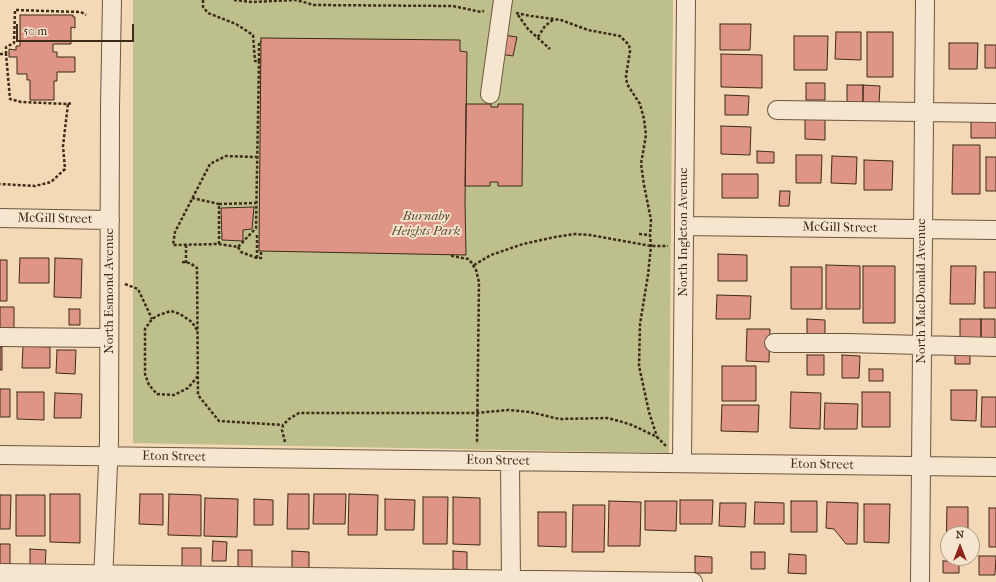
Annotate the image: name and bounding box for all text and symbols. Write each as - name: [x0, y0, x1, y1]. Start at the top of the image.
- scale bar: [18, 16, 136, 42]
- text: 50 m: [23, 24, 47, 38]
- street label: North Ingleton Avenue: [676, 167, 692, 297]
- park label: Burnaby Heights Park: [391, 209, 461, 240]
- street label: McGill Street: [17, 211, 93, 227]
- street label: North MacDonald Avenue: [914, 218, 930, 364]
- street label: McGill Street: [802, 220, 878, 236]
- street label: North Esmond Avenue: [102, 228, 118, 354]
- street label: Eton Street: [142, 449, 206, 465]
- street label: Eton Street: [466, 453, 530, 469]
- street label: Eton Street: [790, 457, 854, 473]
- north arrow: [940, 526, 980, 566]
- text: N: [956, 528, 964, 541]

